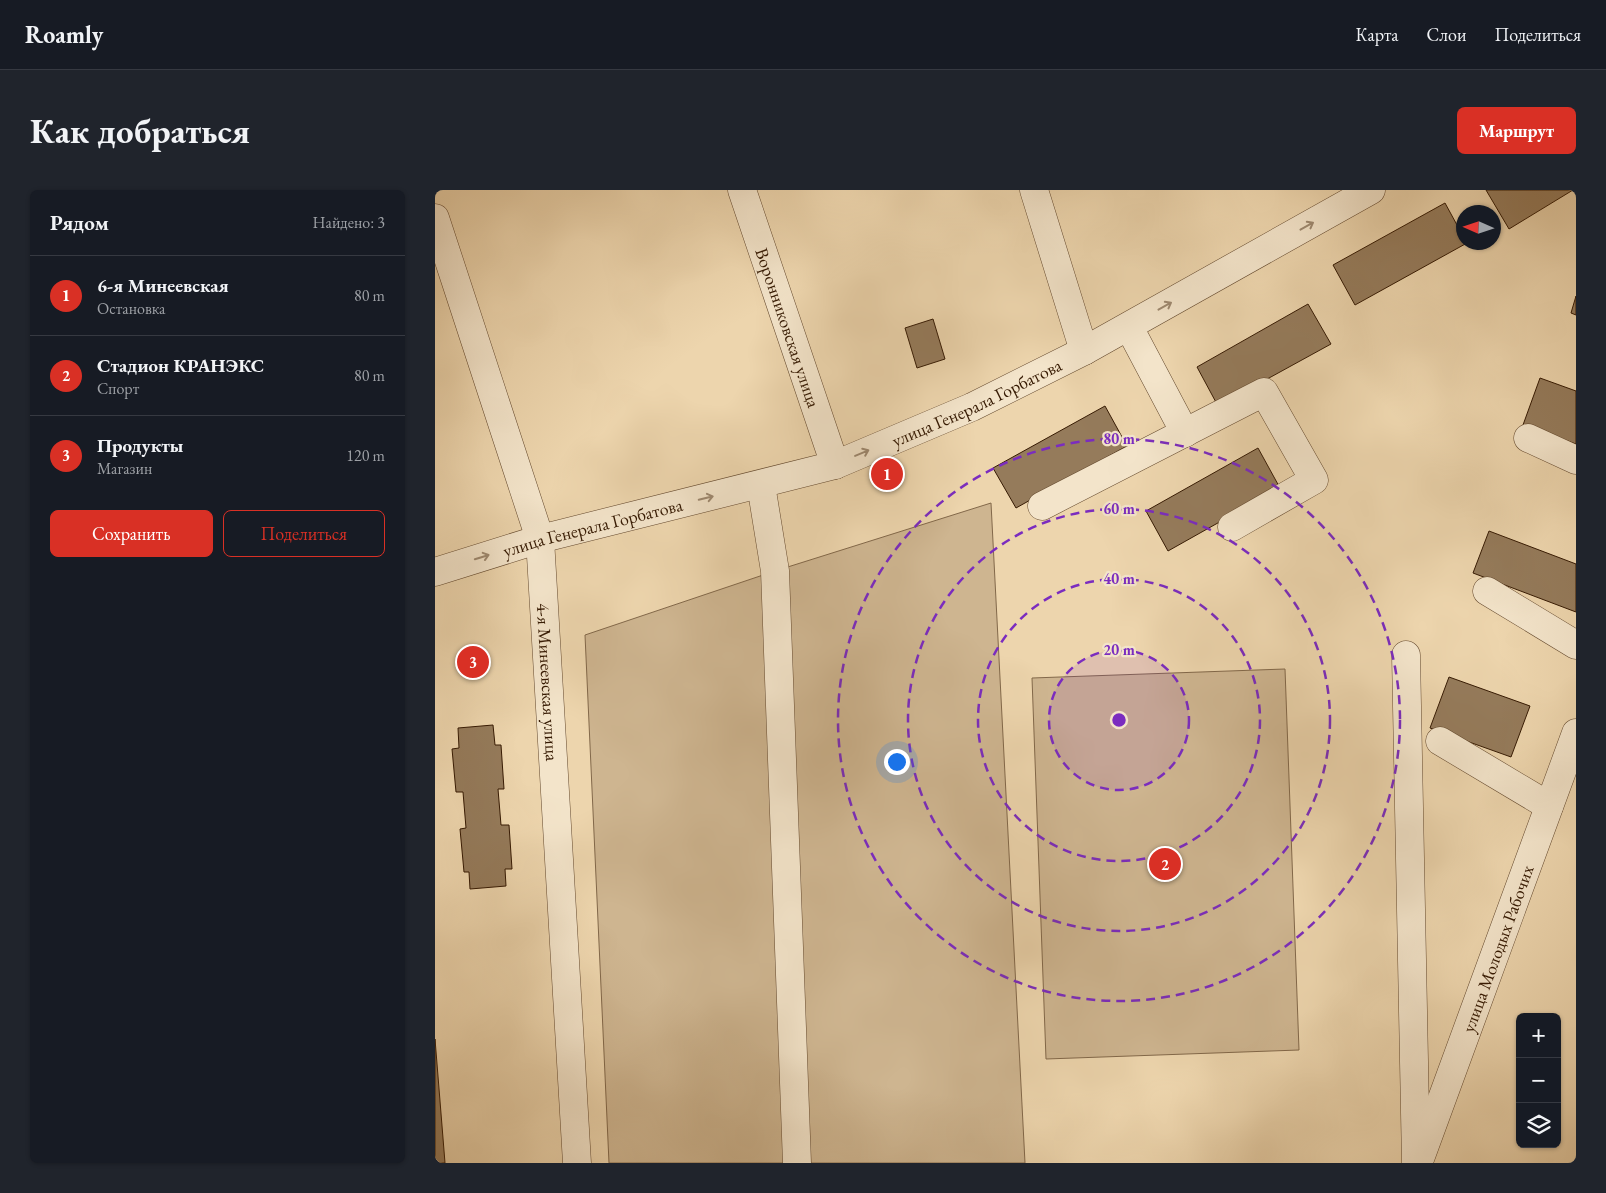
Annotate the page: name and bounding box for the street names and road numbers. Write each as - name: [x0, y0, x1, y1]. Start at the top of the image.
- street label: Воронниковская улица: [751, 244, 826, 411]
- street label: улица Генерала Горбатова: [888, 352, 1066, 451]
- street label: улица Генерала Горбатова: [500, 492, 686, 562]
- street label: 4-я Минеевская улица: [532, 602, 565, 762]
- street label: улица Молодых Рабочих: [1456, 861, 1538, 1035]

